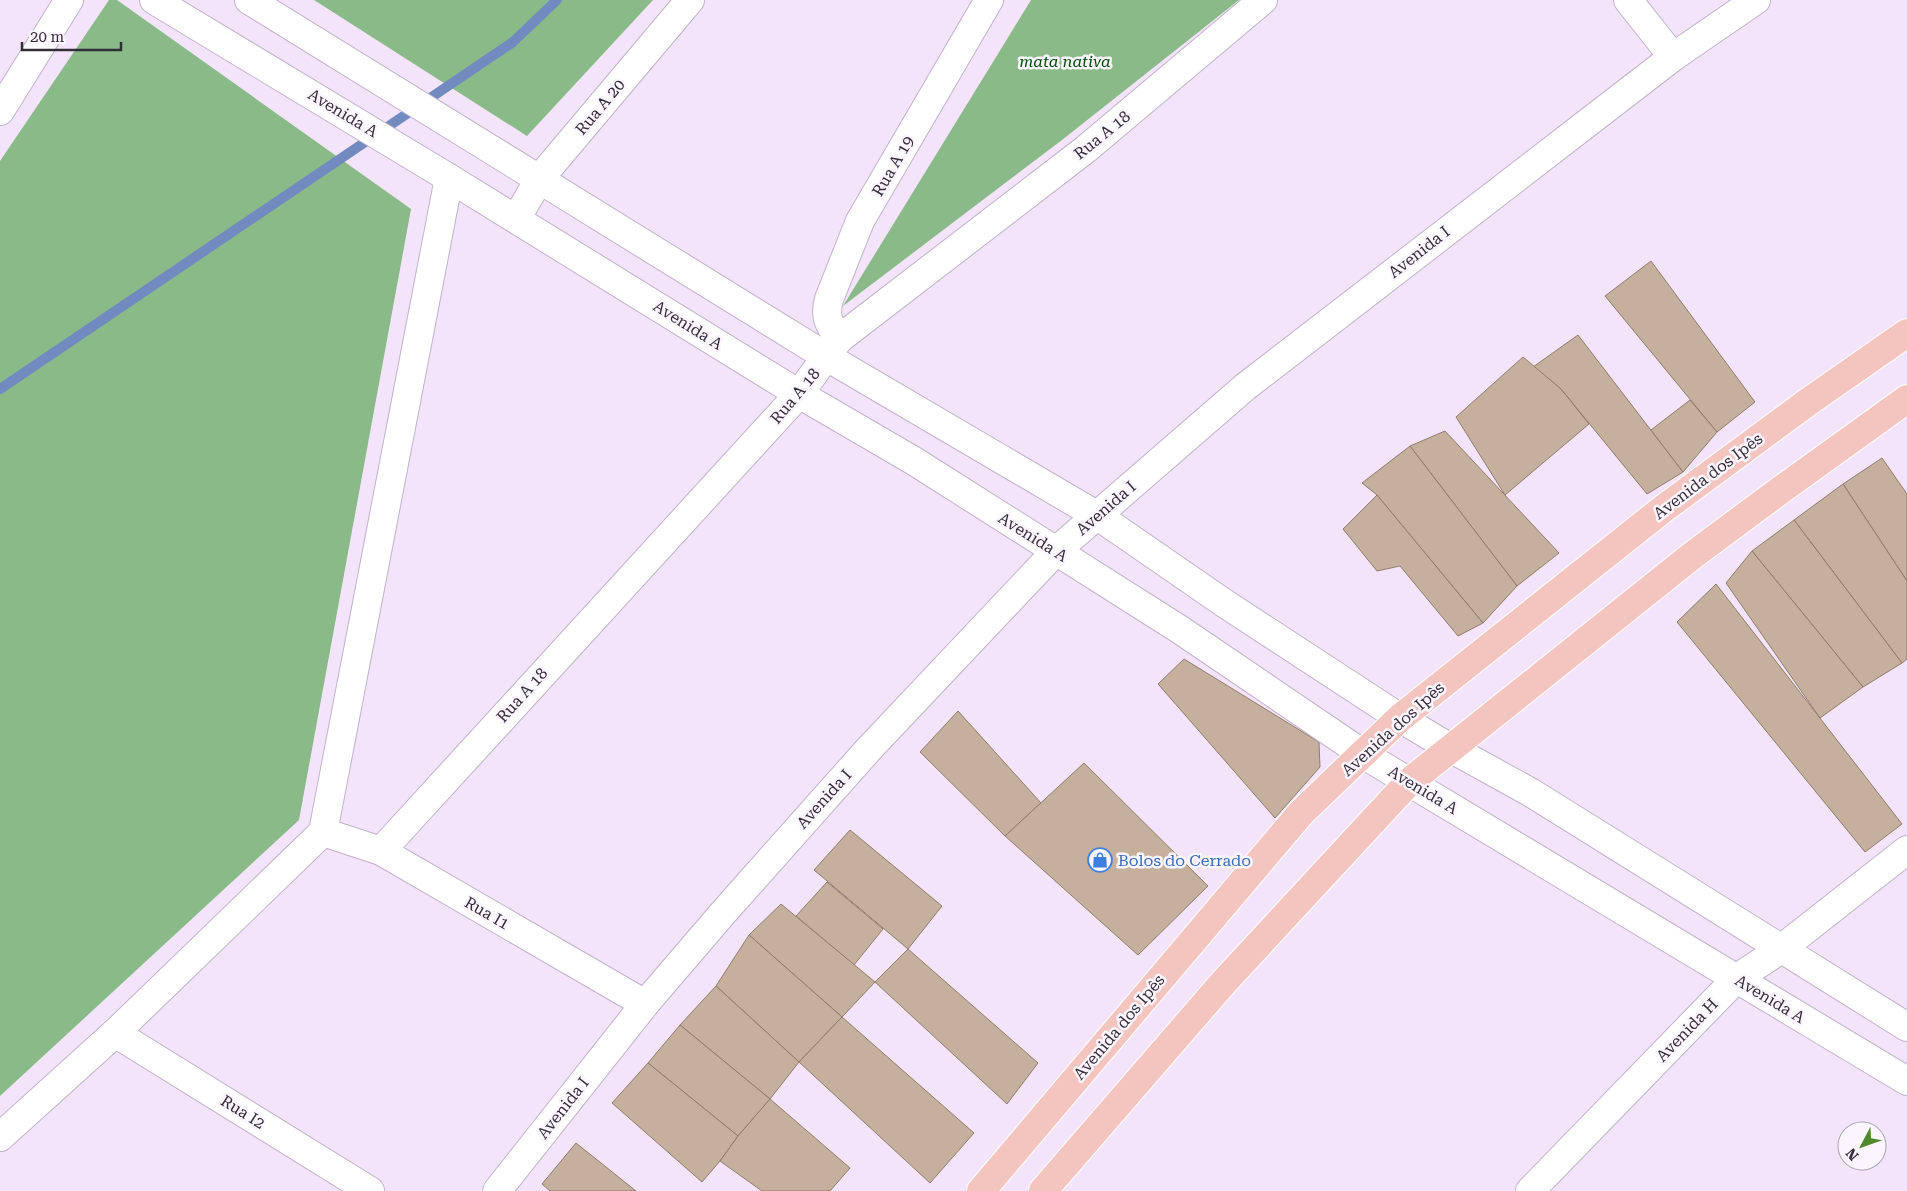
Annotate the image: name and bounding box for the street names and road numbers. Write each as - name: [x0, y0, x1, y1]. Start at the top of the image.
- street label: Rua A 20: [571, 75, 629, 139]
- street label: Avenida A: [305, 85, 382, 142]
- street label: Rua A 18: [1070, 107, 1134, 163]
- street label: Rua A 19: [868, 132, 918, 200]
- street label: Avenida I: [1384, 222, 1454, 282]
- street label: Avenida A: [650, 296, 727, 354]
- street label: Rua A 18: [766, 364, 824, 428]
- street label: Avenida dos Ipês: [1650, 429, 1767, 523]
- street label: Avenida I: [1072, 477, 1140, 539]
- street label: Avenida A: [995, 508, 1072, 566]
- street label: Rua A 18: [493, 664, 551, 726]
- street label: Avenida dos Ipês: [1338, 678, 1448, 780]
- street label: Avenida A: [1385, 762, 1462, 819]
- street label: Avenida I: [793, 766, 855, 832]
- street label: Rua I1: [461, 893, 513, 933]
- street label: Avenida dos Ipês: [1069, 970, 1169, 1083]
- street label: Avenida A: [1732, 971, 1809, 1028]
- street label: Avenida H: [1652, 995, 1722, 1065]
- street label: Avenida I: [533, 1073, 593, 1143]
- street label: Rua I2: [217, 1091, 269, 1133]

